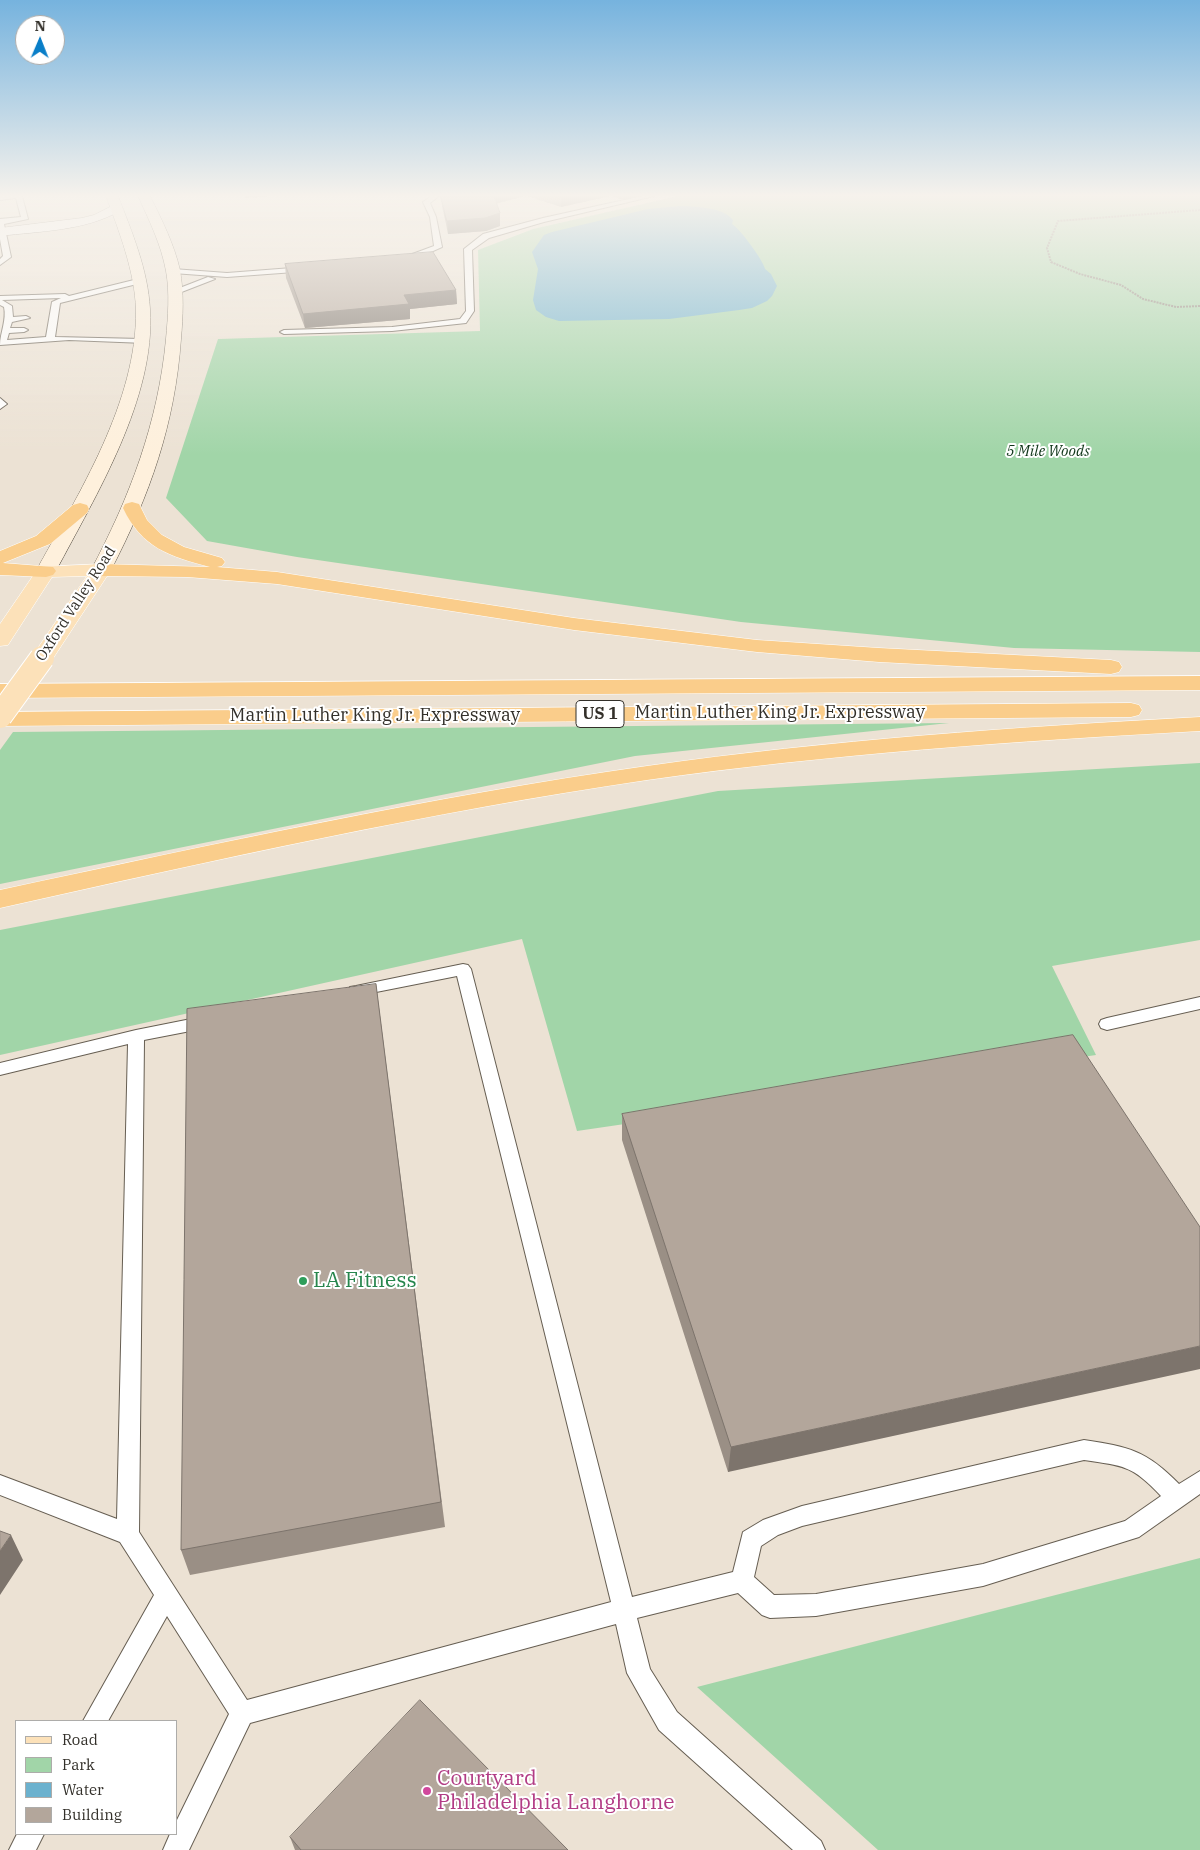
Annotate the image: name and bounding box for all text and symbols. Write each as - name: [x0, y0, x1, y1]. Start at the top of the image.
- north arrow: [15, 15, 65, 65]
- text: N: [35, 17, 46, 35]
- park label: 5 Mile Woods: [1006, 443, 1090, 461]
- street label: Oxford Valley Road: [32, 543, 120, 665]
- road number: US 1: [576, 701, 624, 728]
- street label: Martin Luther King Jr. Expressway: [635, 702, 925, 724]
- street label: Martin Luther King Jr. Expressway: [230, 705, 520, 727]
- place label: LA Fitness: [313, 1268, 417, 1294]
- marker: LA Fitness: [297, 1275, 309, 1287]
- legend: [15, 1720, 178, 1835]
- text: Road: [62, 1730, 98, 1749]
- text: Park: [62, 1755, 95, 1774]
- place label: Courtyard Philadelphia Langhorne: [437, 1766, 675, 1816]
- text: Water: [62, 1780, 104, 1799]
- marker: Courtyard Philadelphia Langhorne: [421, 1785, 433, 1797]
- text: Building: [62, 1805, 122, 1824]

